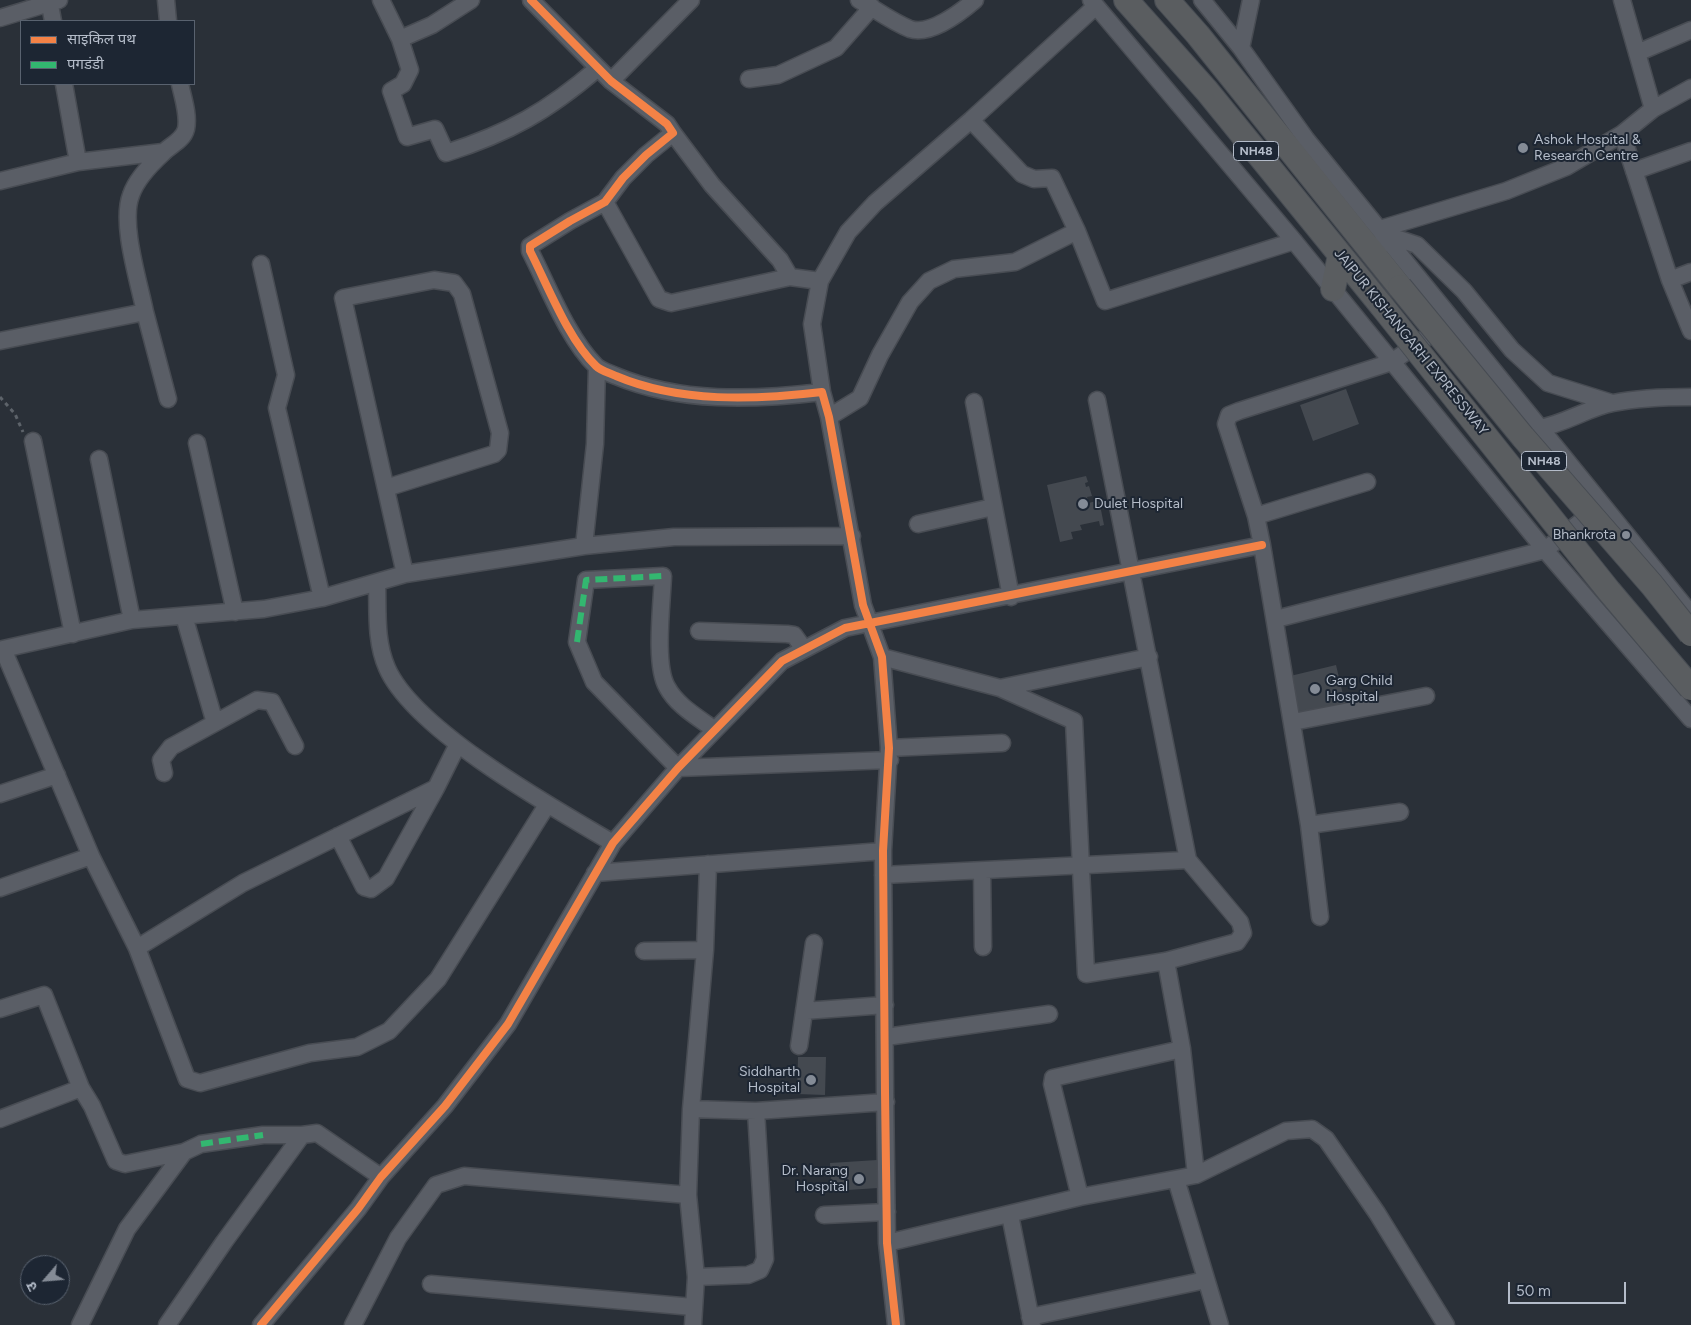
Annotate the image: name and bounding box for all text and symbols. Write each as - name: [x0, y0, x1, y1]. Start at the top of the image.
- legend: [20, 20, 195, 85]
- text: साइकिल पथ: [67, 30, 136, 48]
- text: पगडंडी: [67, 55, 104, 73]
- place label: Ashok Hospital & Research Centre: [1534, 132, 1641, 164]
- marker: Ashok Hospital & Research Centre: [1516, 141, 1530, 155]
- road number: NH48: [1234, 142, 1278, 160]
- street label: JAIPUR KISHANGARH EXPRESSWAY: [1330, 245, 1492, 439]
- road number: NH48: [1522, 452, 1566, 471]
- place label: Dulet Hospital: [1094, 496, 1183, 512]
- marker: Dulet Hospital: [1076, 497, 1090, 511]
- place label: Bhankrota: [1553, 527, 1616, 543]
- marker: Bhankrota: [1620, 529, 1632, 541]
- place label: Garg Child Hospital: [1326, 673, 1393, 706]
- marker: Garg Child Hospital: [1308, 682, 1322, 696]
- place label: Siddharth Hospital: [739, 1064, 800, 1096]
- marker: Siddharth Hospital: [804, 1073, 818, 1087]
- place label: Dr. Narang Hospital: [781, 1163, 848, 1196]
- marker: Dr. Narang Hospital: [852, 1172, 866, 1186]
- north arrow: [20, 1255, 70, 1305]
- scale bar: [1511, 1272, 1628, 1304]
- text: उ: [23, 1279, 42, 1294]
- text: 50 m: [1516, 1282, 1551, 1300]

